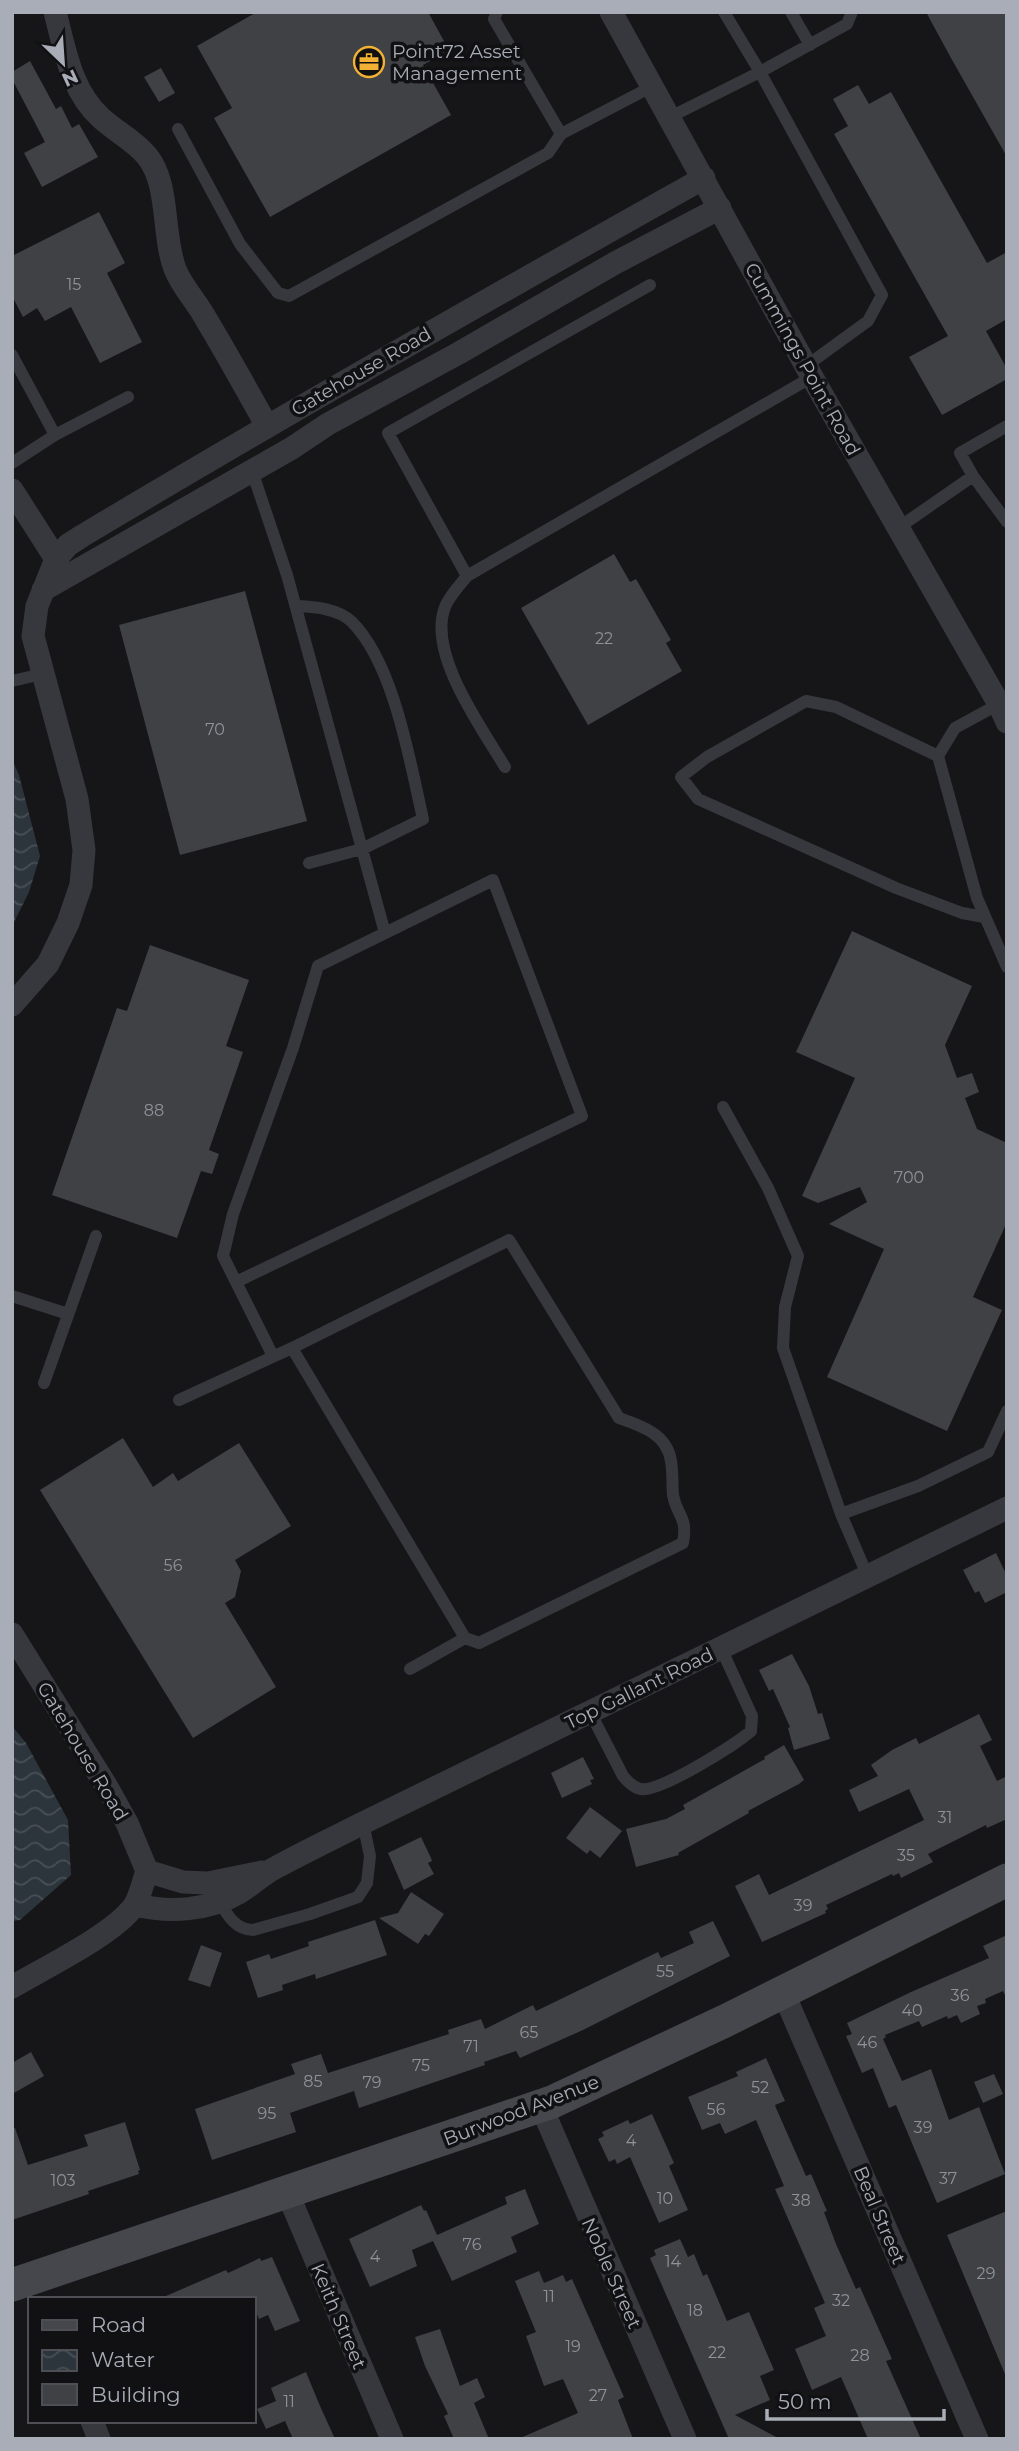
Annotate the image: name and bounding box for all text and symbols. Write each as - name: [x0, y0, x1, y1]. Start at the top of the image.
- north arrow: [28, 28, 98, 98]
- place label: Point72 Asset Management: [392, 40, 522, 85]
- office icon: Point72 Asset Management: [352, 45, 386, 79]
- text: N: [58, 64, 82, 92]
- street label: Cummings Point Road: [740, 259, 865, 460]
- house number: 15: [67, 275, 81, 294]
- street label: Gatehouse Road: [287, 322, 435, 421]
- house number: 22: [595, 629, 613, 648]
- house number: 70: [205, 720, 225, 739]
- house number: 88: [144, 1101, 164, 1120]
- house number: 700: [894, 1168, 924, 1187]
- house number: 56: [164, 1556, 183, 1575]
- street label: Top Gallant Road: [561, 1643, 717, 1734]
- street label: Gatehouse Road: [32, 1678, 133, 1825]
- house number: 31: [938, 1808, 952, 1827]
- house number: 35: [897, 1846, 915, 1865]
- house number: 39: [794, 1896, 812, 1915]
- house number: 55: [656, 1962, 674, 1981]
- house number: 36: [951, 1986, 970, 2005]
- house number: 40: [901, 2001, 923, 2020]
- house number: 65: [520, 2023, 538, 2042]
- house number: 46: [857, 2033, 877, 2052]
- house number: 71: [463, 2037, 479, 2056]
- house number: 75: [412, 2056, 430, 2075]
- street label: Burwood Avenue: [440, 2070, 602, 2151]
- house number: 85: [303, 2072, 323, 2091]
- house number: 79: [362, 2073, 382, 2092]
- house number: 52: [751, 2078, 769, 2097]
- house number: 56: [707, 2100, 726, 2119]
- house number: 95: [258, 2104, 276, 2123]
- house number: 39: [914, 2118, 932, 2137]
- house number: 4: [626, 2131, 637, 2150]
- street label: Beal Street: [849, 2163, 911, 2268]
- house number: 37: [939, 2169, 957, 2188]
- house number: 103: [50, 2171, 76, 2190]
- house number: 10: [657, 2189, 673, 2208]
- house number: 38: [791, 2191, 811, 2210]
- street label: Noble Street: [577, 2214, 646, 2333]
- house number: 76: [463, 2235, 482, 2254]
- house number: 4: [370, 2247, 381, 2266]
- house number: 14: [665, 2252, 682, 2271]
- street label: Keith Street: [306, 2260, 371, 2373]
- house number: 29: [977, 2264, 995, 2283]
- house number: 11: [543, 2287, 555, 2306]
- house number: 32: [832, 2291, 850, 2310]
- legend: [28, 2297, 256, 2423]
- house number: 18: [687, 2301, 703, 2320]
- text: Road: [91, 2312, 146, 2337]
- house number: 19: [565, 2337, 581, 2356]
- house number: 22: [708, 2343, 726, 2362]
- house number: 28: [850, 2346, 870, 2365]
- text: Water: [91, 2347, 155, 2372]
- scale bar: [767, 2378, 944, 2422]
- text: Building: [91, 2382, 181, 2407]
- house number: 27: [589, 2386, 607, 2405]
- text: 50 m: [778, 2389, 832, 2414]
- house number: 11: [283, 2392, 295, 2411]

